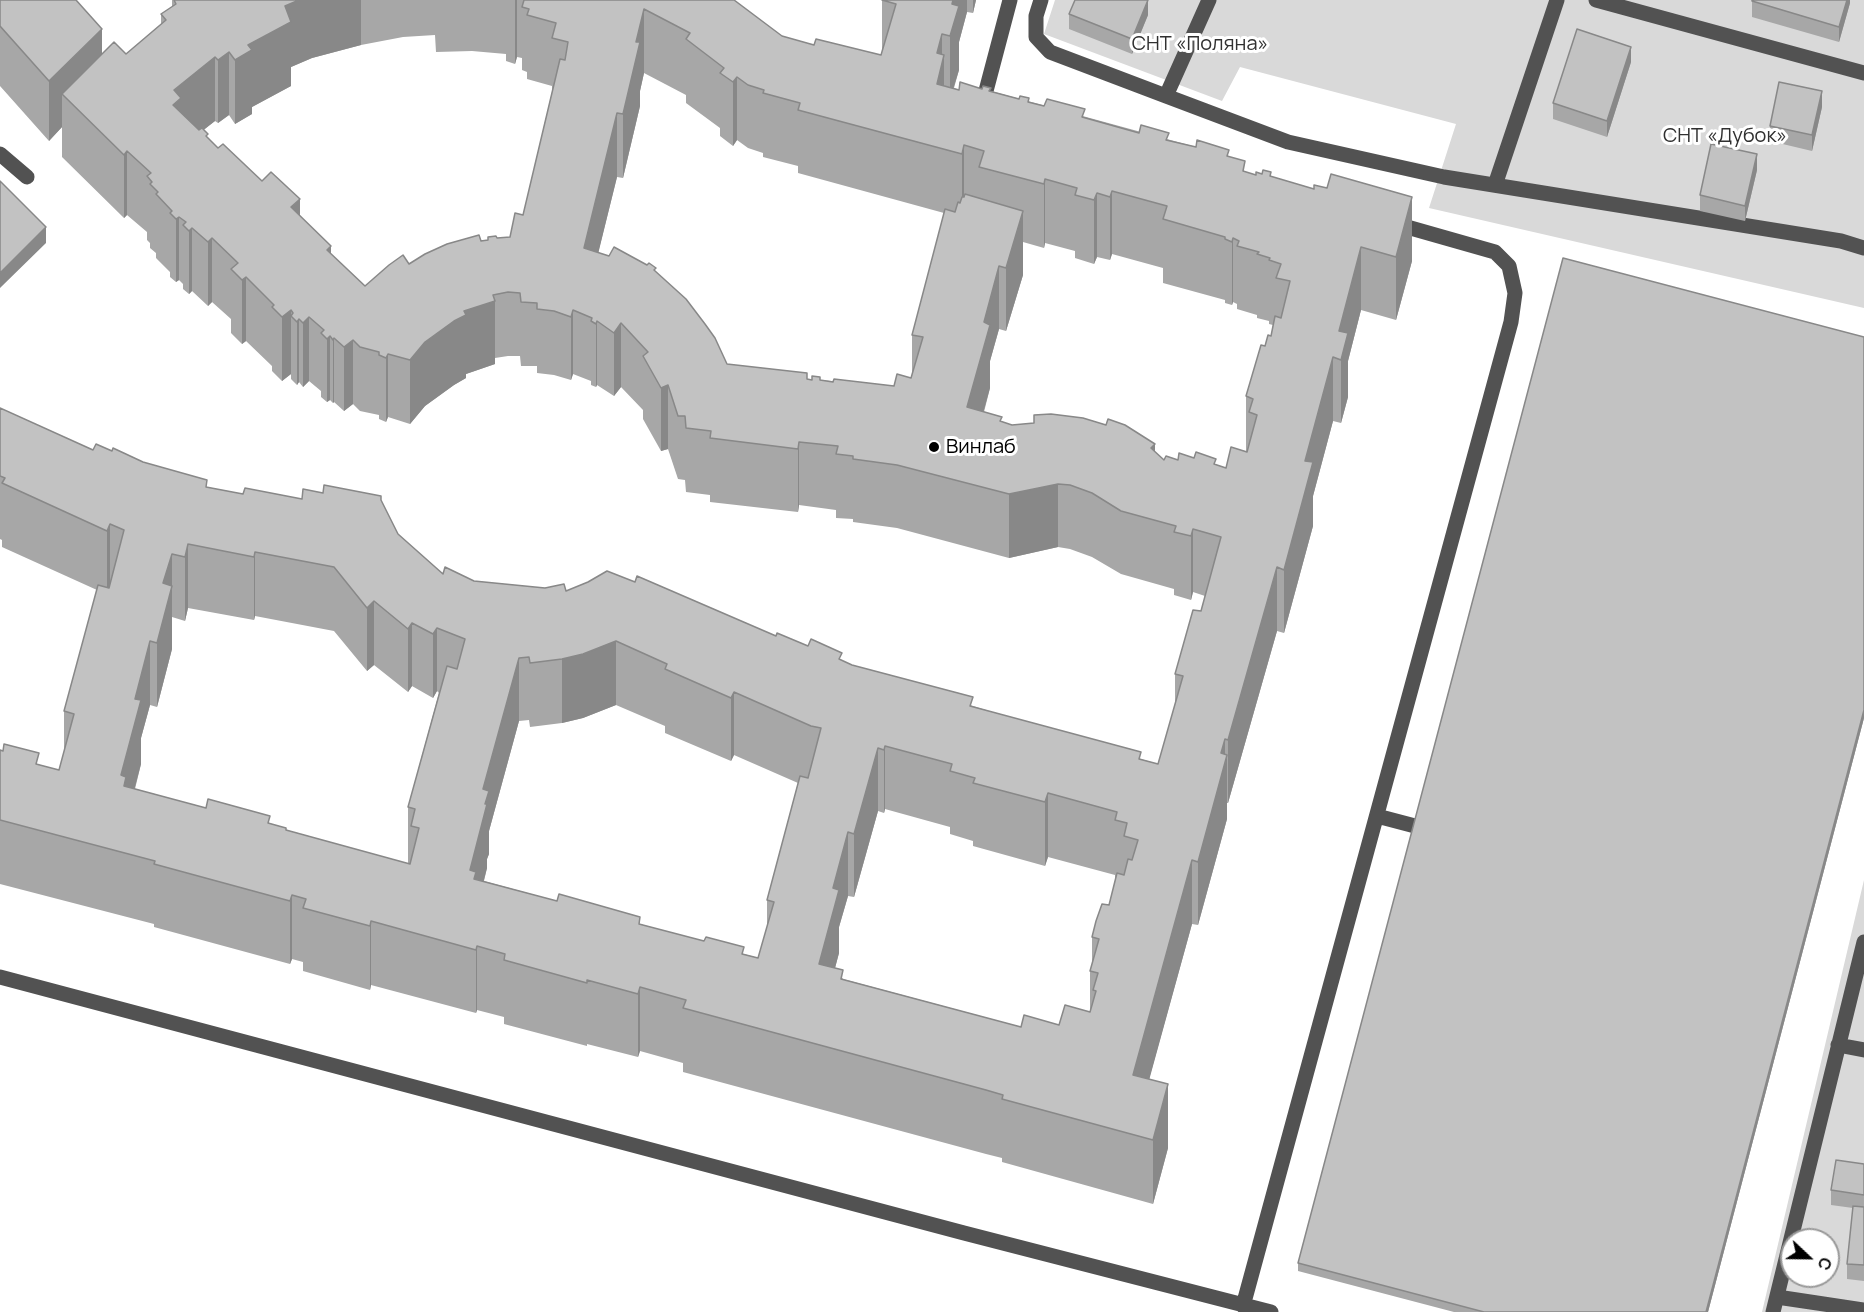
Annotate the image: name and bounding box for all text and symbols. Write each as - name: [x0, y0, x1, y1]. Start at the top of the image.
- park label: СНТ «Поляна»: [1132, 32, 1268, 56]
- park label: СНТ «Дубок»: [1663, 124, 1787, 148]
- place label: Винлаб: [946, 435, 1016, 459]
- marker: Винлаб: [927, 440, 941, 454]
- north arrow: [1780, 1228, 1840, 1288]
- text: С: [1812, 1254, 1837, 1274]

